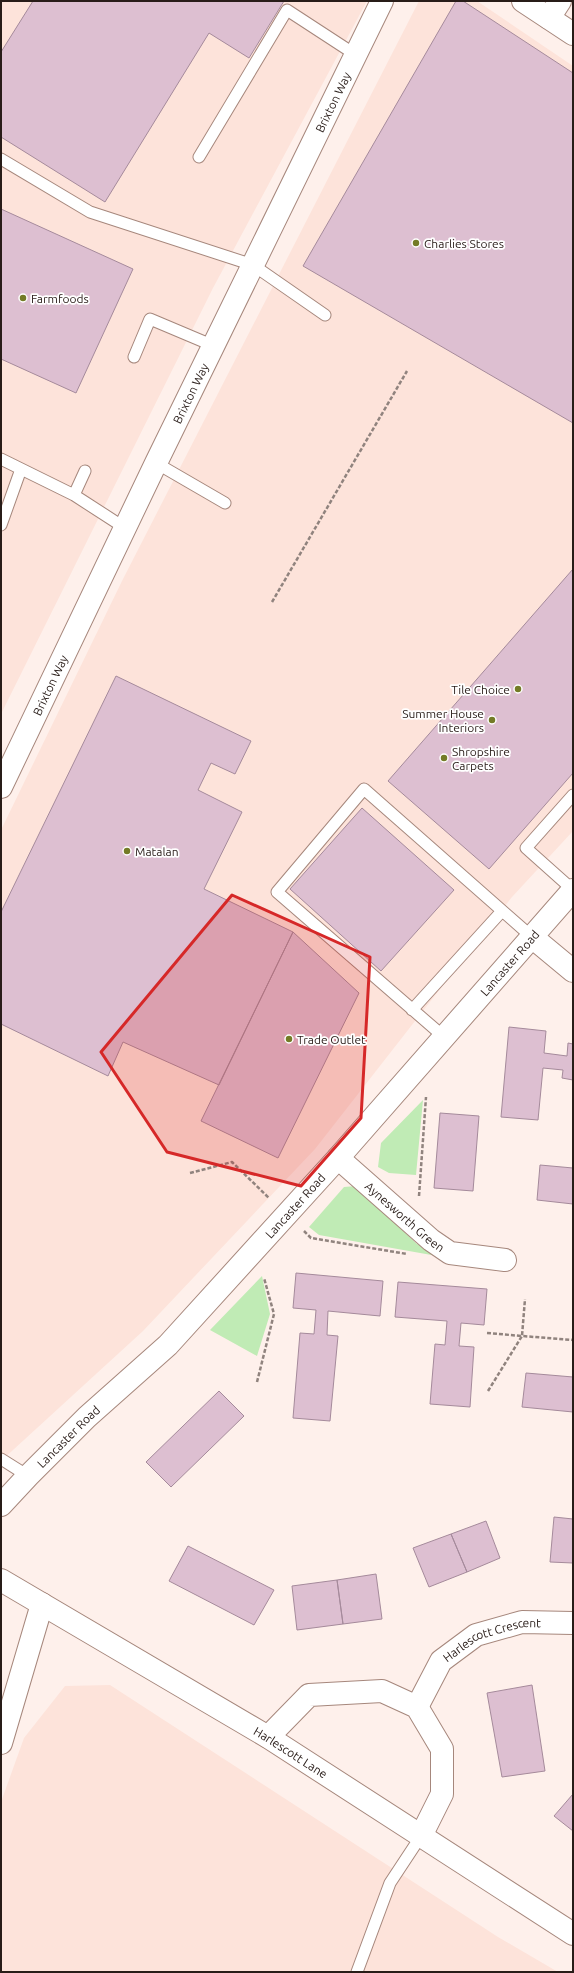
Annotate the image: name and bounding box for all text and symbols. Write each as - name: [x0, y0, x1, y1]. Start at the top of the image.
- street label: Brixton Way: [312, 70, 353, 134]
- place label: Charlies Stores: [424, 237, 504, 250]
- marker: Charlies Stores: [411, 238, 421, 248]
- place label: Farmfoods: [31, 292, 89, 305]
- marker: Farmfoods: [18, 293, 28, 303]
- street label: Brixton Way: [170, 361, 210, 425]
- street label: Brixton Way: [30, 653, 70, 717]
- place label: Tile Choice: [451, 683, 510, 696]
- marker: Tile Choice: [513, 684, 523, 694]
- place label: Summer House Interiors: [402, 707, 484, 734]
- marker: Summer House Interiors: [487, 715, 497, 725]
- place label: Shropshire Carpets: [452, 745, 510, 772]
- marker: Shropshire Carpets: [439, 753, 449, 763]
- place label: Matalan: [135, 845, 179, 858]
- marker: Matalan: [122, 846, 132, 856]
- street label: Lancaster Road: [477, 927, 541, 998]
- place label: Trade Outlet: [297, 1033, 366, 1046]
- marker: Trade Outlet: [284, 1034, 294, 1044]
- street label: Lancaster Road: [262, 1171, 327, 1240]
- street label: Aynesworth Green: [363, 1179, 447, 1254]
- street label: Lancaster Road: [34, 1403, 102, 1470]
- street label: Harlescott Crescent: [440, 1615, 541, 1664]
- street label: Harlescott Lane: [252, 1724, 330, 1780]

